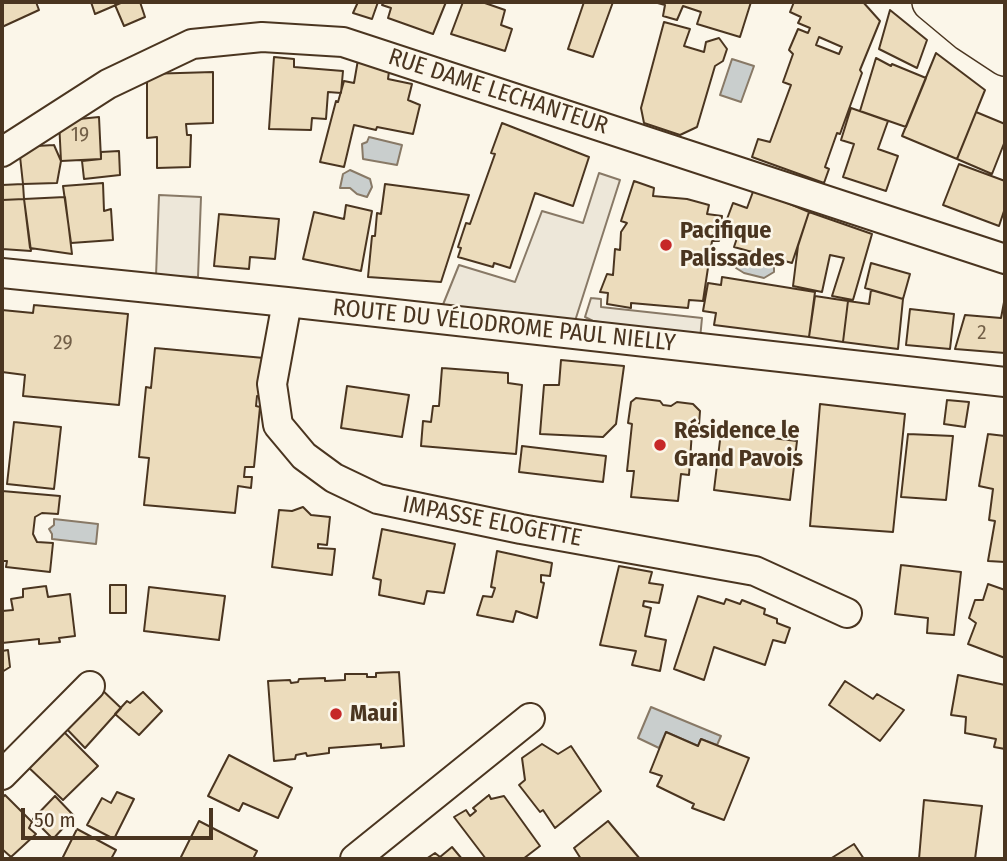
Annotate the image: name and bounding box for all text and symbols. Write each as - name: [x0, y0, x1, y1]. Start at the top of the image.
- street label: RUE DAME LECHANTEUR: [385, 43, 611, 141]
- house number: 19: [71, 122, 89, 148]
- place label: Pacifique Palissades: [680, 217, 785, 273]
- marker: Pacifique Palissades: [658, 237, 674, 253]
- street label: ROUTE DU VÉLODROME PAUL NIELLY: [331, 294, 677, 358]
- house number: 2: [977, 320, 987, 346]
- house number: 29: [53, 330, 73, 356]
- place label: Résidence le Grand Pavois: [674, 417, 803, 473]
- marker: Résidence le Grand Pavois: [652, 437, 668, 453]
- street label: IMPASSE ELOGETTE: [400, 491, 584, 553]
- place label: Maui: [350, 700, 398, 728]
- marker: Maui: [328, 706, 344, 722]
- scale bar: [24, 794, 217, 838]
- text: 50 m: [34, 807, 76, 833]

